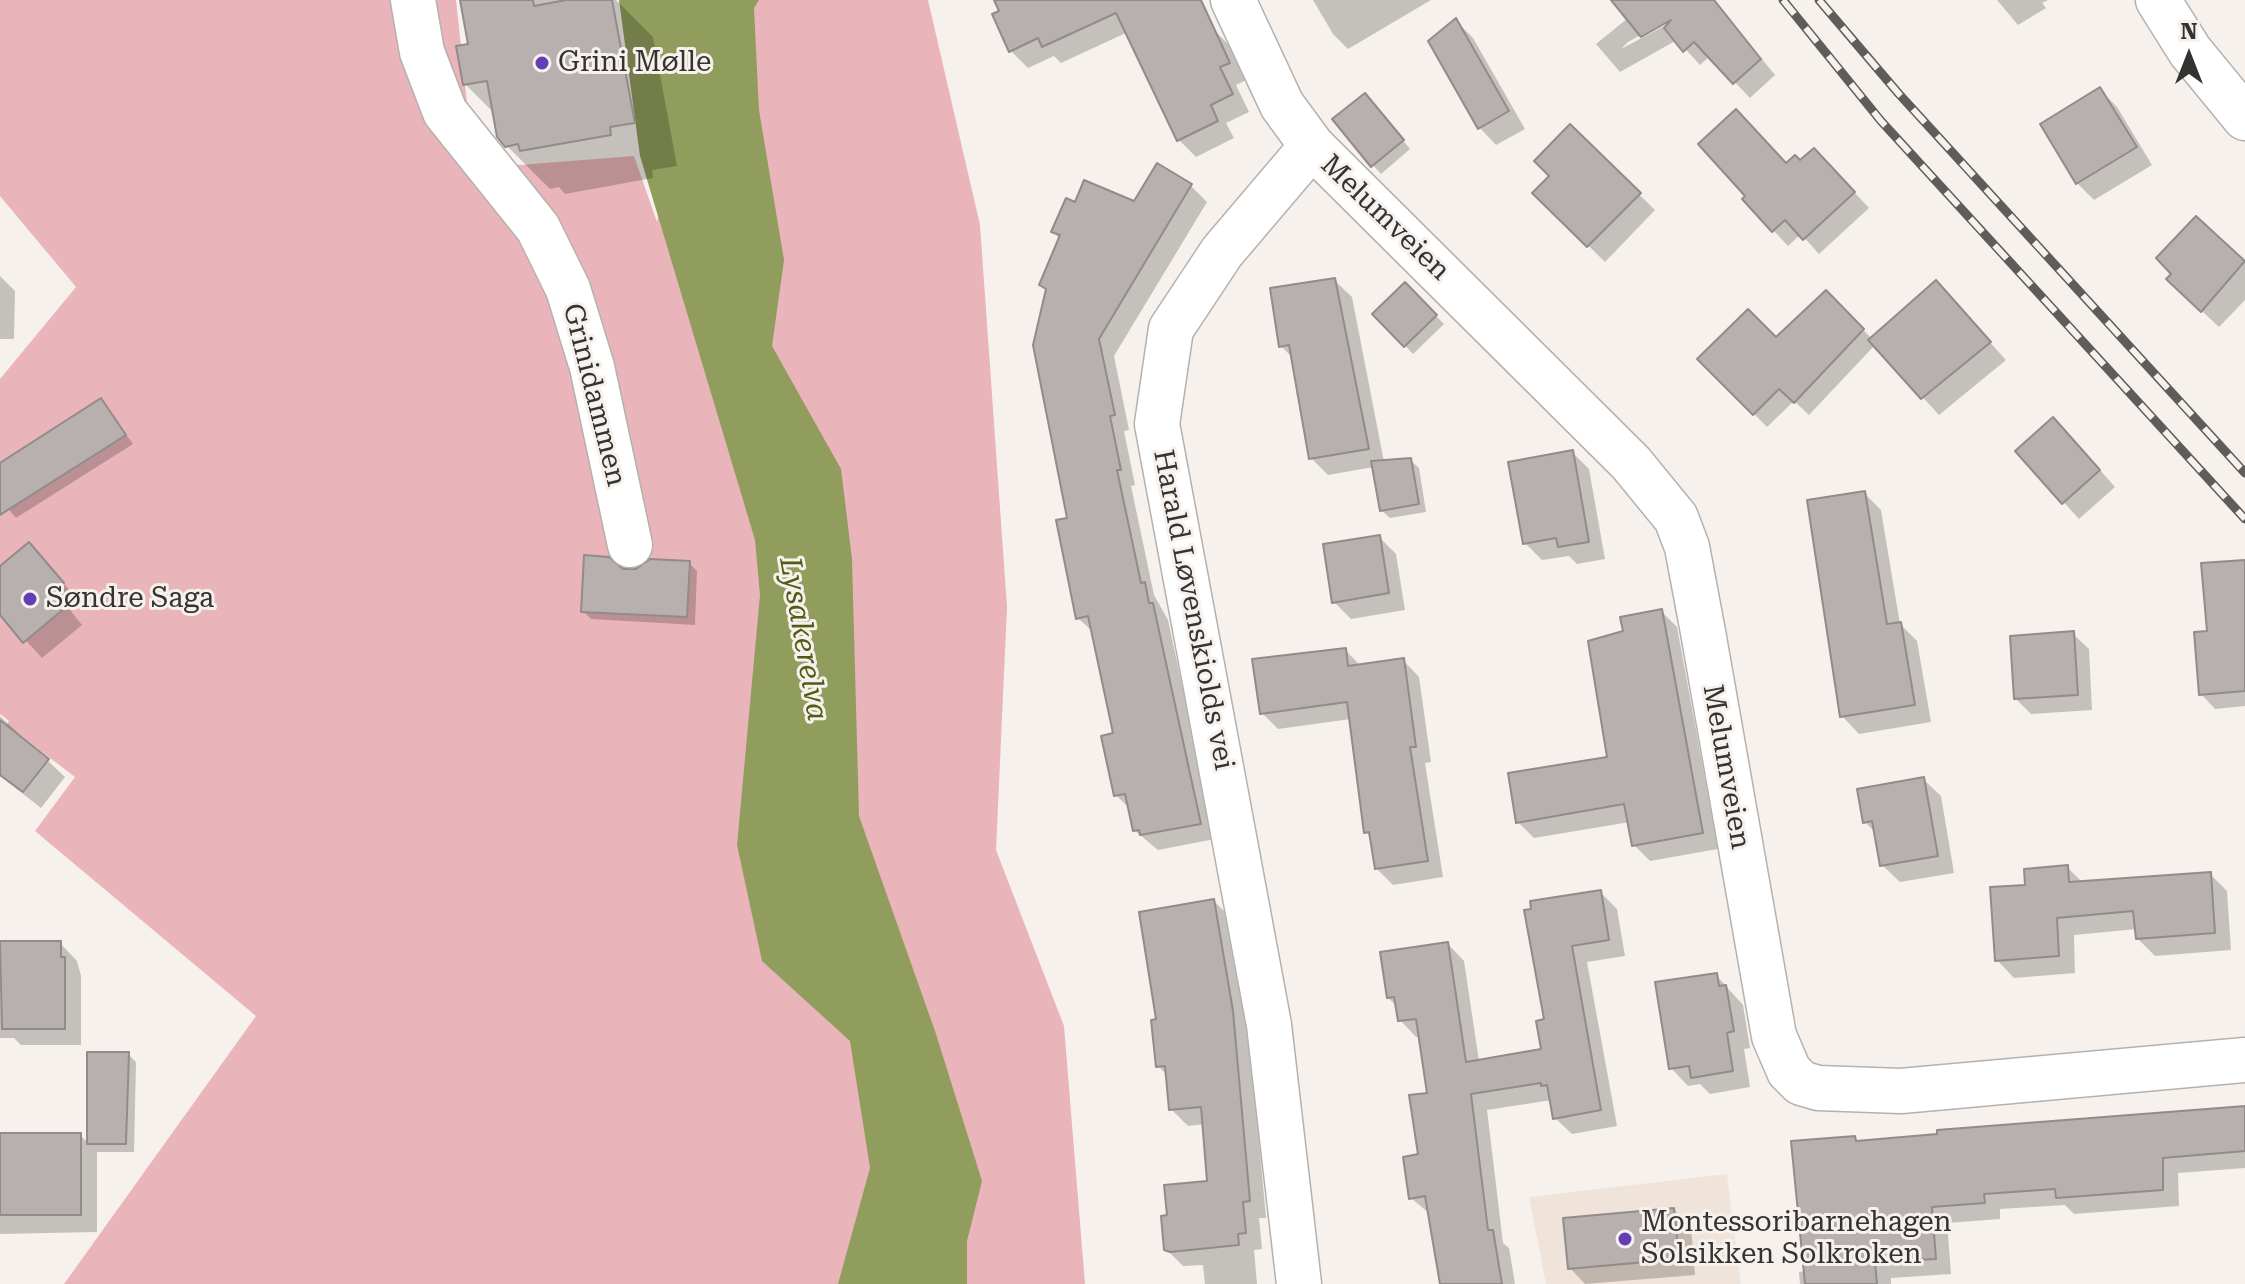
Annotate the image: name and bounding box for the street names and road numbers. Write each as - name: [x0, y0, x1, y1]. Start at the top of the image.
- street label: Melumveien: [1314, 148, 1456, 288]
- street label: Grinidammen: [555, 300, 633, 490]
- street label: Harald Løvenskiolds vei: [1145, 447, 1241, 773]
- street label: Melumveien: [1695, 682, 1757, 852]

